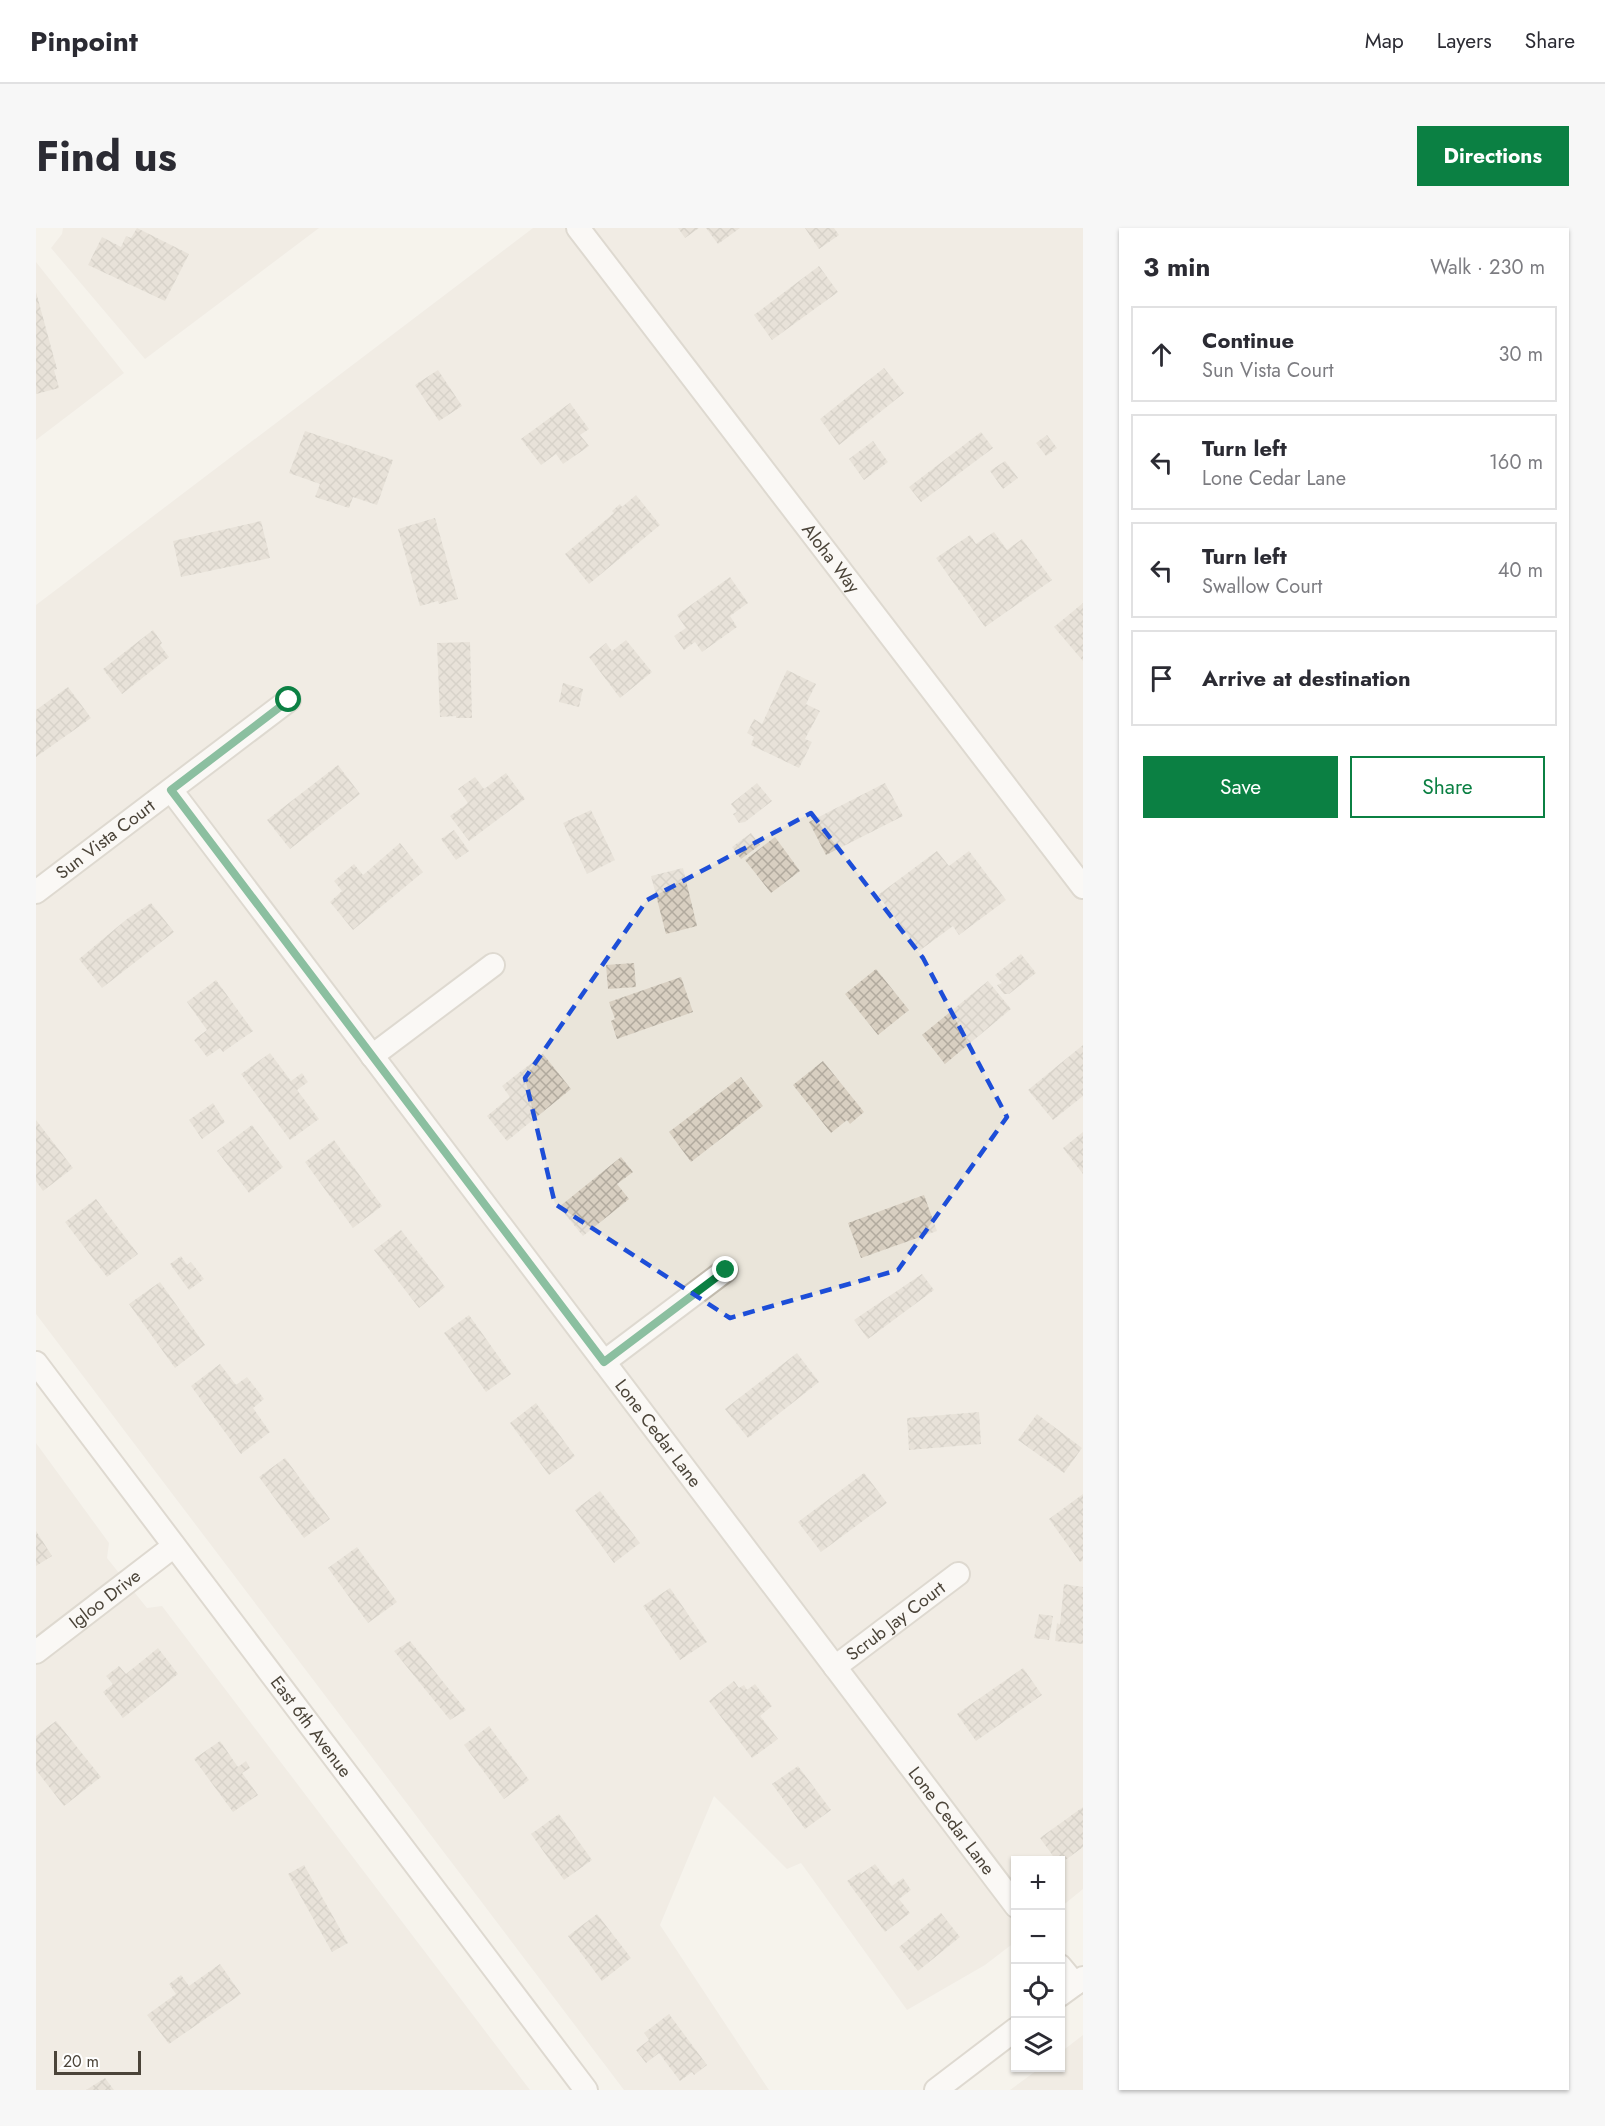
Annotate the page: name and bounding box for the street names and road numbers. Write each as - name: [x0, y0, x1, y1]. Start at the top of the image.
- street label: Aloha Way: [796, 518, 866, 599]
- street label: Sun Vista Court: [50, 793, 161, 886]
- street label: Lone Cedar Lane: [609, 1374, 708, 1493]
- street label: Igloo Drive: [64, 1563, 146, 1635]
- street label: Scrub Jay Court: [841, 1575, 951, 1667]
- street label: East 6th Avenue: [264, 1670, 358, 1783]
- street label: Lone Cedar Lane: [902, 1761, 1001, 1880]

